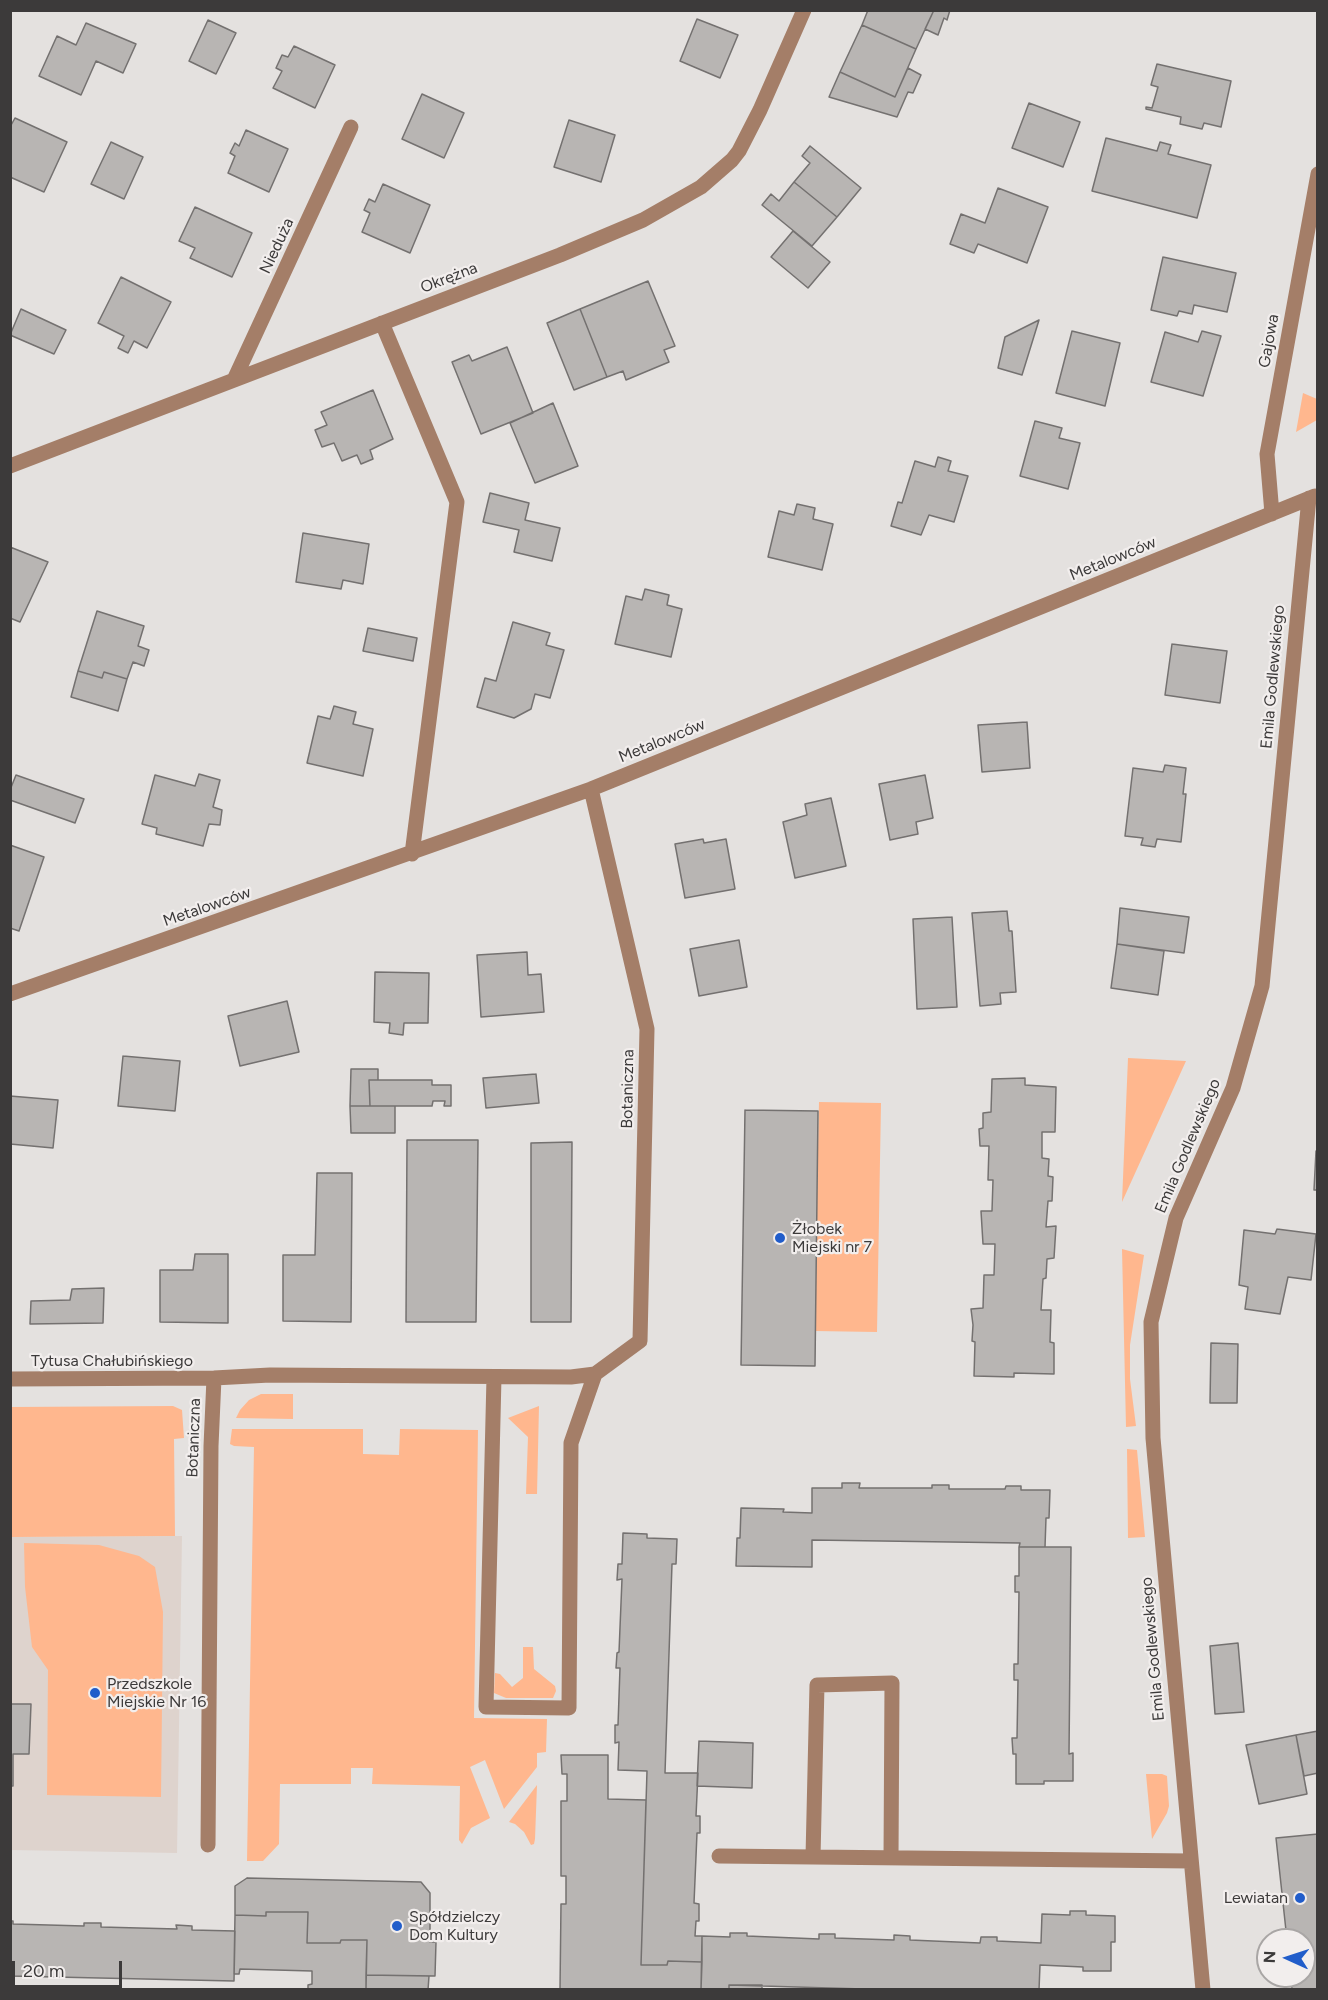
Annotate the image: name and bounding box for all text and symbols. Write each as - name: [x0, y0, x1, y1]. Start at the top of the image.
- street label: Nieduża: [256, 215, 298, 277]
- street label: Okrężna: [418, 258, 480, 298]
- street label: Gajowa: [1255, 313, 1283, 369]
- street label: Metalowców: [1067, 533, 1159, 585]
- street label: Emila Godlewskiego: [1257, 604, 1289, 750]
- street label: Metalowców: [616, 715, 708, 767]
- street label: Metalowców: [161, 883, 253, 931]
- street label: Botaniczna: [618, 1049, 638, 1129]
- street label: Emila Godlewskiego: [1151, 1076, 1225, 1216]
- place label: Żłobek Miejski nr 7: [792, 1219, 872, 1257]
- marker: Żłobek Miejski nr 7: [773, 1231, 787, 1245]
- street label: Tytusa Chałubińskiego: [31, 1351, 193, 1371]
- street label: Botaniczna: [183, 1398, 205, 1478]
- street label: Emila Godlewskiego: [1137, 1576, 1169, 1722]
- place label: Przedszkole Miejskie Nr 16: [107, 1674, 206, 1712]
- marker: Przedszkole Miejskie Nr 16: [88, 1686, 102, 1700]
- place label: Lewiatan: [1224, 1888, 1288, 1908]
- marker: Lewiatan: [1293, 1891, 1307, 1905]
- place label: Spółdzielczy Dom Kultury: [409, 1907, 500, 1945]
- marker: Spółdzielczy Dom Kultury: [390, 1919, 404, 1933]
- north arrow: [1256, 1928, 1316, 1988]
- scale bar: [15, 1949, 124, 1987]
- text: N: [1260, 1950, 1279, 1964]
- text: 20 m: [23, 1960, 64, 1982]

